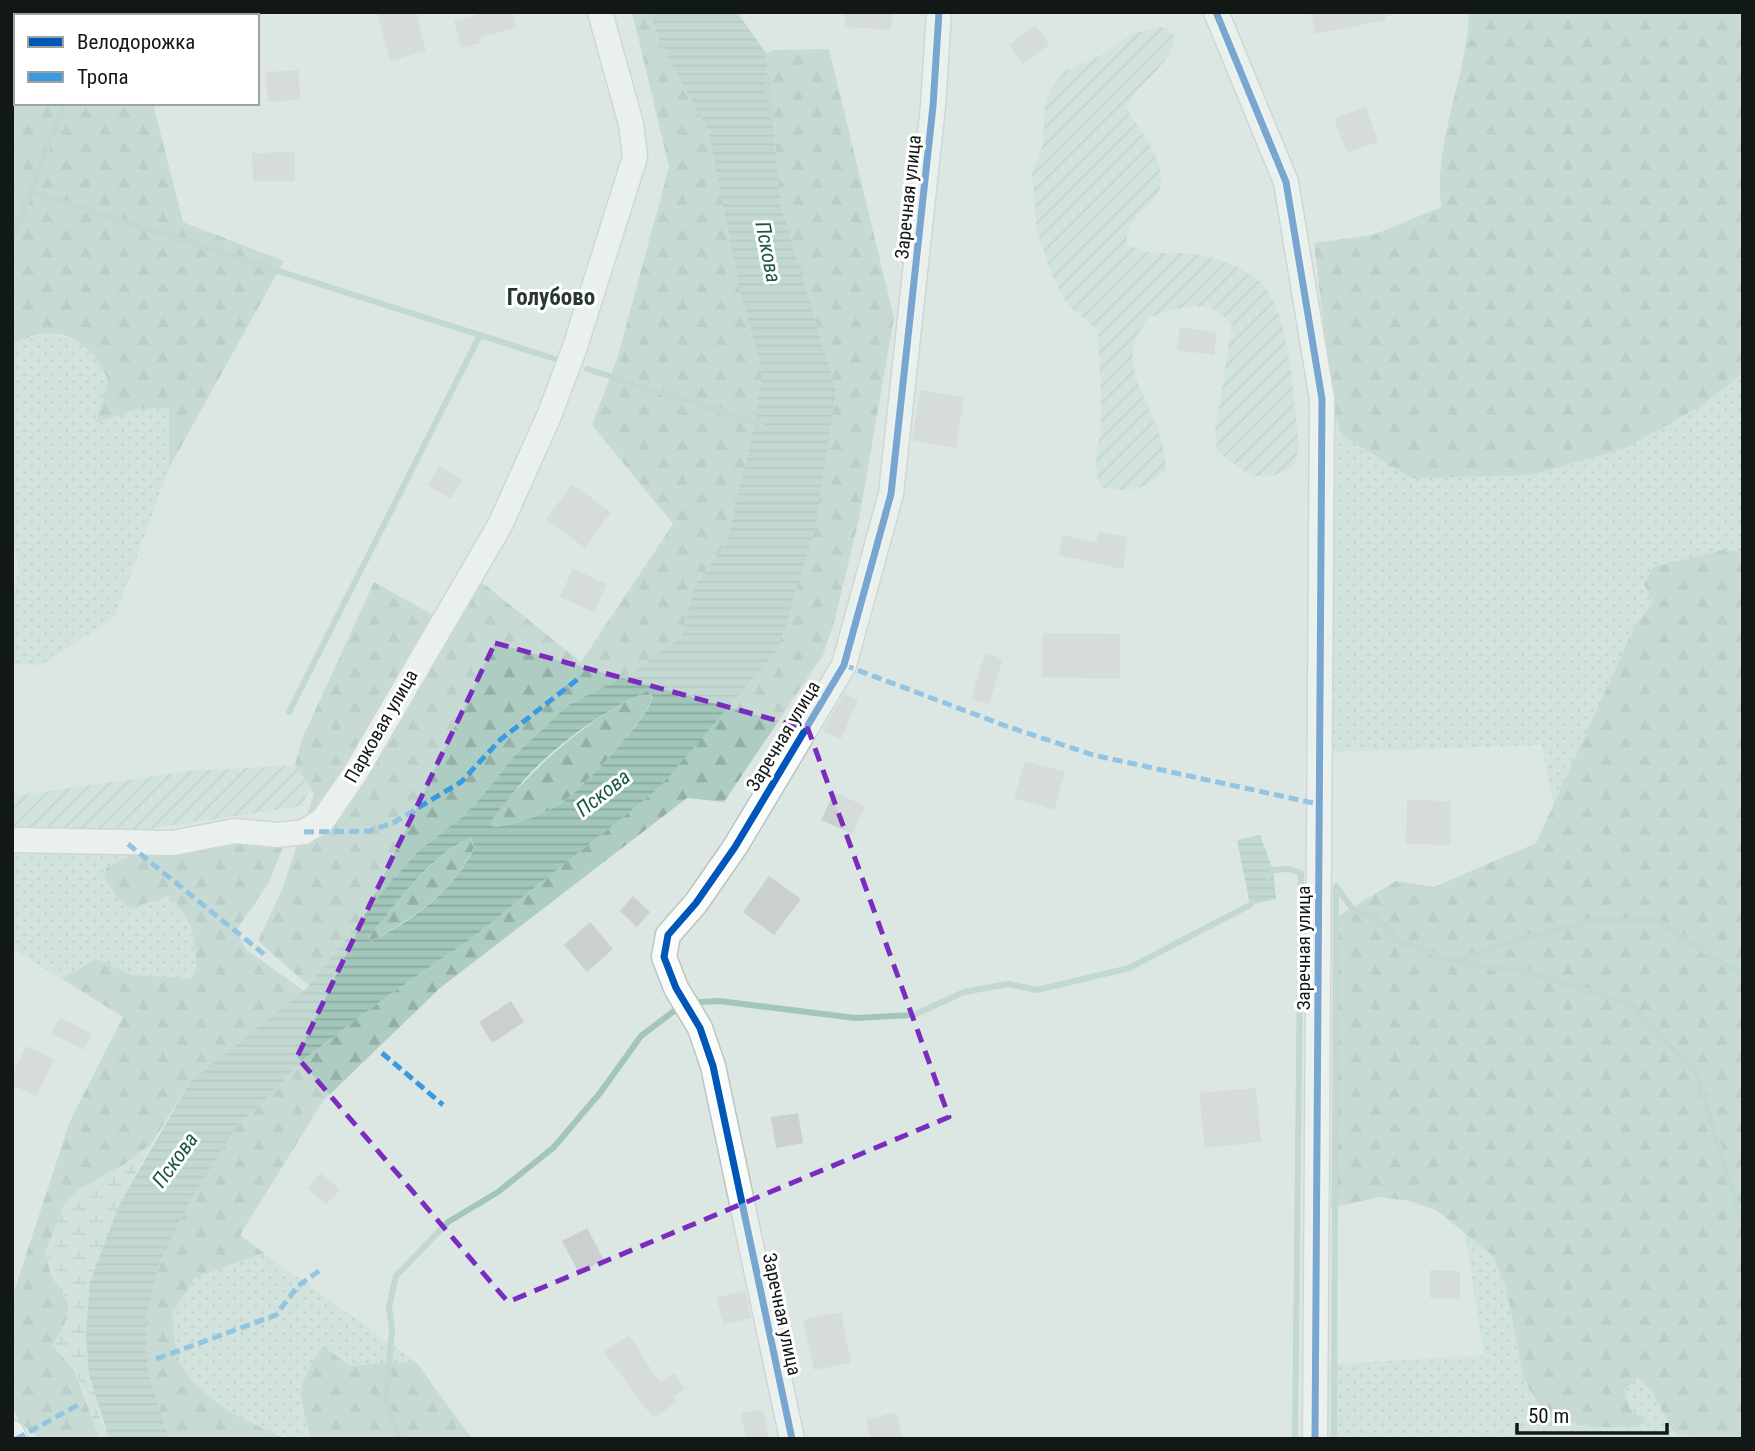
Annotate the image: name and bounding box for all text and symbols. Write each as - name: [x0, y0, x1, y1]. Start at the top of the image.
- legend: [14, 14, 259, 105]
- text: Велодорожка: [77, 30, 195, 54]
- text: Тропа: [77, 65, 128, 89]
- street label: Заречная улица: [890, 134, 926, 260]
- water label: Пскова: [750, 219, 786, 285]
- district label: Голубово: [507, 284, 595, 311]
- street label: Парковая улица: [339, 665, 423, 787]
- street label: Заречная улица: [741, 677, 825, 795]
- water label: Пскова: [571, 764, 635, 822]
- street label: Заречная улица: [1292, 886, 1315, 1010]
- water label: Пскова: [147, 1128, 203, 1192]
- street label: Заречная улица: [758, 1251, 806, 1377]
- scale bar: [1517, 1392, 1668, 1436]
- text: 50 m: [1528, 1404, 1569, 1428]

